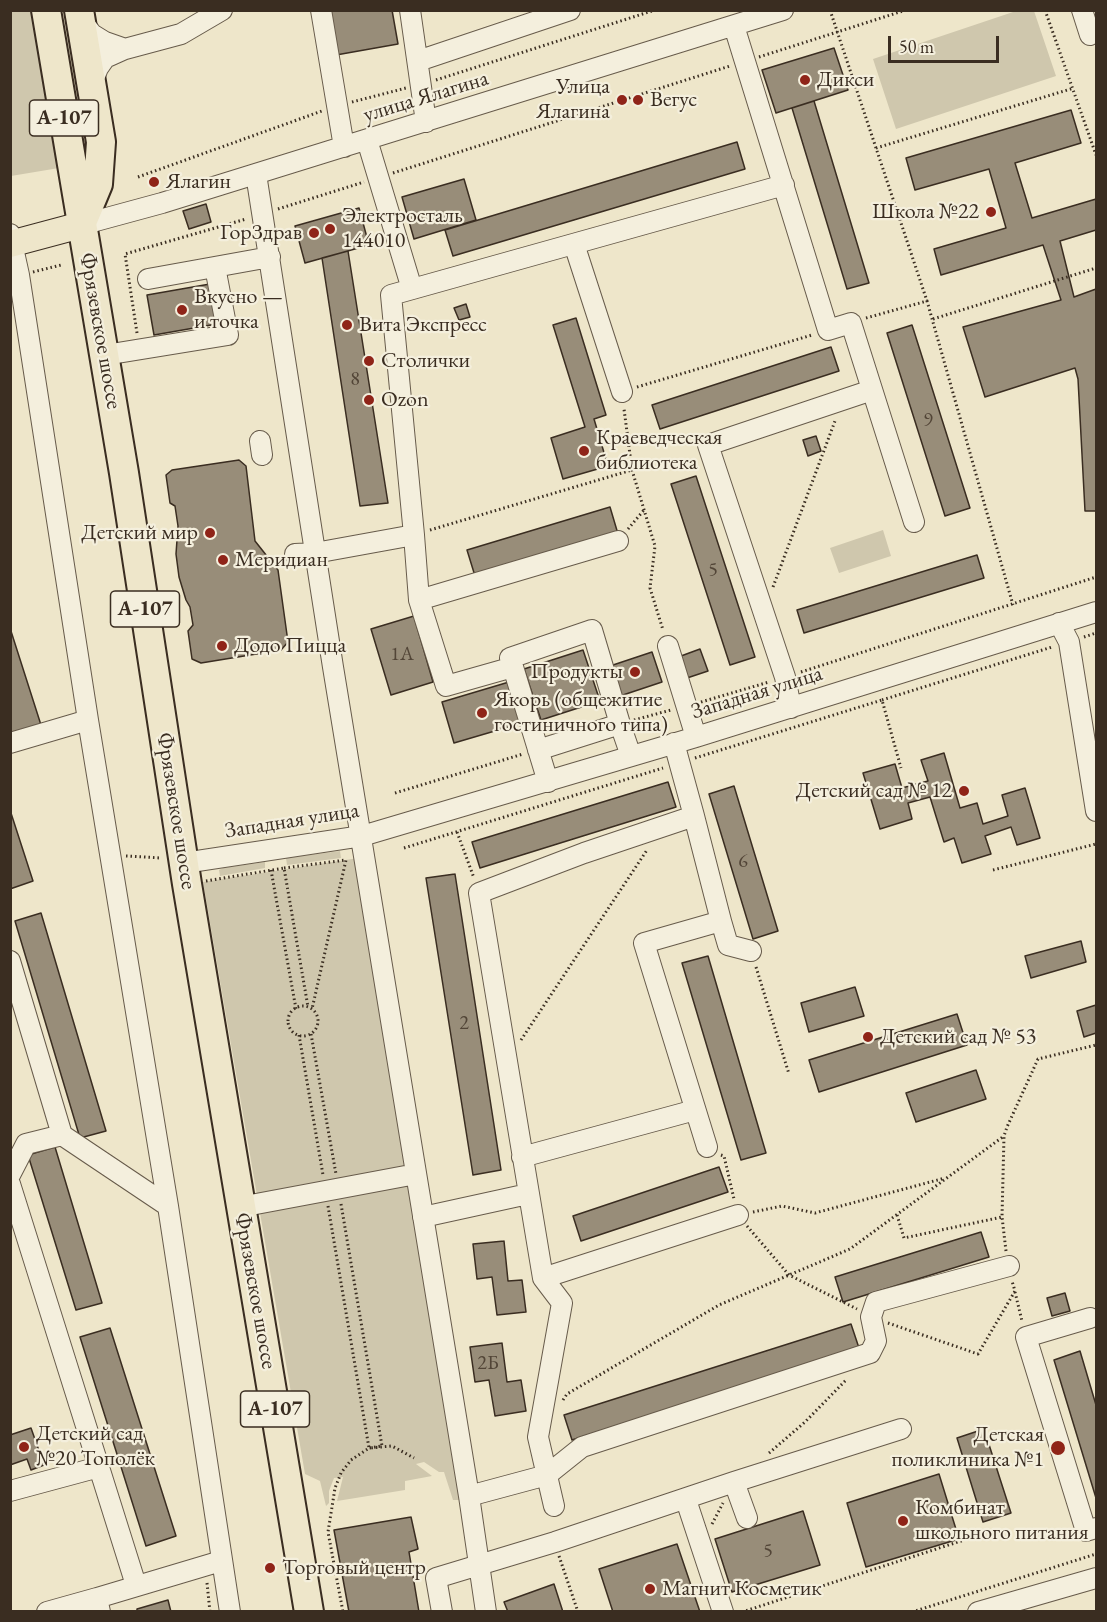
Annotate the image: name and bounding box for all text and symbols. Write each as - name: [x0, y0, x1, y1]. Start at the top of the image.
- scale bar: [891, 24, 1002, 62]
- text: 50 m: [899, 35, 934, 58]
- street label: улица Ялагина: [360, 65, 492, 129]
- place label: Дикси: [817, 67, 874, 93]
- marker: Дикси: [798, 73, 812, 87]
- place label: Улица Ялагина: [536, 74, 610, 125]
- place label: Вегус: [650, 87, 697, 113]
- marker: Улица Ялагина: [615, 93, 629, 107]
- marker: Вегус: [631, 93, 645, 107]
- road number: А-107: [29, 100, 98, 136]
- place label: Ялагин: [166, 169, 231, 195]
- marker: Ялагин: [147, 175, 161, 189]
- place label: Школа №22: [872, 199, 979, 225]
- place label: Электросталь 144010: [342, 203, 463, 254]
- marker: Школа №22: [984, 205, 998, 219]
- place label: ГорЗдрав: [220, 220, 302, 246]
- marker: Электросталь 144010: [323, 222, 337, 236]
- marker: ГорЗдрав: [307, 226, 321, 240]
- street label: Фрязевское шоссе: [73, 251, 127, 411]
- place label: Вкусно — и точка: [194, 284, 283, 336]
- marker: Вкусно — и точка: [175, 303, 189, 317]
- place label: Вита Экспресс: [359, 312, 487, 338]
- marker: Вита Экспресс: [340, 318, 354, 332]
- place label: Столички: [381, 348, 470, 374]
- marker: Столички: [362, 354, 376, 368]
- house number: 8: [350, 368, 360, 392]
- place label: Ozon: [381, 387, 429, 413]
- marker: Ozon: [362, 393, 376, 407]
- house number: 9: [923, 409, 933, 433]
- place label: Краеведческая библиотека: [596, 425, 722, 476]
- marker: Краеведческая библиотека: [577, 444, 591, 458]
- place label: Детский мир: [81, 520, 198, 546]
- marker: Детский мир: [203, 526, 217, 540]
- place label: Меридиан: [235, 547, 328, 573]
- marker: Меридиан: [216, 553, 230, 567]
- house number: 5: [708, 559, 718, 583]
- road number: А-107: [110, 591, 180, 627]
- place label: Додо Пицца: [234, 633, 346, 659]
- marker: Додо Пицца: [215, 639, 229, 653]
- house number: 1А: [390, 643, 414, 667]
- place label: Продукты: [530, 659, 623, 685]
- street label: Западная улица: [688, 661, 826, 725]
- marker: Продукты: [628, 665, 642, 679]
- place label: Якорь (общежитие гостиничного типа): [494, 687, 668, 738]
- marker: Якорь (общежитие гостиничного типа): [475, 706, 489, 720]
- street label: Фрязевское шоссе: [151, 731, 201, 891]
- place label: Детский сад № 12: [796, 778, 952, 804]
- marker: Детский сад № 12: [957, 784, 971, 798]
- street label: Западная улица: [223, 797, 361, 845]
- house number: 6: [738, 850, 748, 874]
- house number: 2: [459, 1012, 469, 1036]
- place label: Детский сад № 53: [880, 1024, 1036, 1050]
- marker: Детский сад № 53: [861, 1030, 875, 1044]
- street label: Фрязевское шоссе: [228, 1211, 282, 1371]
- house number: 2Б: [477, 1352, 499, 1376]
- road number: А-107: [240, 1391, 310, 1427]
- place label: Детский сад №20 Тополёк: [36, 1421, 155, 1472]
- place label: Детская поликлиника №1: [892, 1422, 1044, 1474]
- marker: Детская поликлиника №1: [1049, 1439, 1067, 1457]
- marker: Детский сад №20 Тополёк: [17, 1440, 31, 1454]
- place label: Комбинат школьного питания: [915, 1495, 1089, 1546]
- marker: Комбинат школьного питания: [896, 1514, 910, 1528]
- house number: 5: [763, 1540, 773, 1564]
- place label: Торговый центр: [282, 1555, 426, 1581]
- marker: Торговый центр: [263, 1561, 277, 1575]
- place label: Магнит Косметик: [662, 1576, 822, 1602]
- marker: Магнит Косметик: [643, 1582, 657, 1596]

